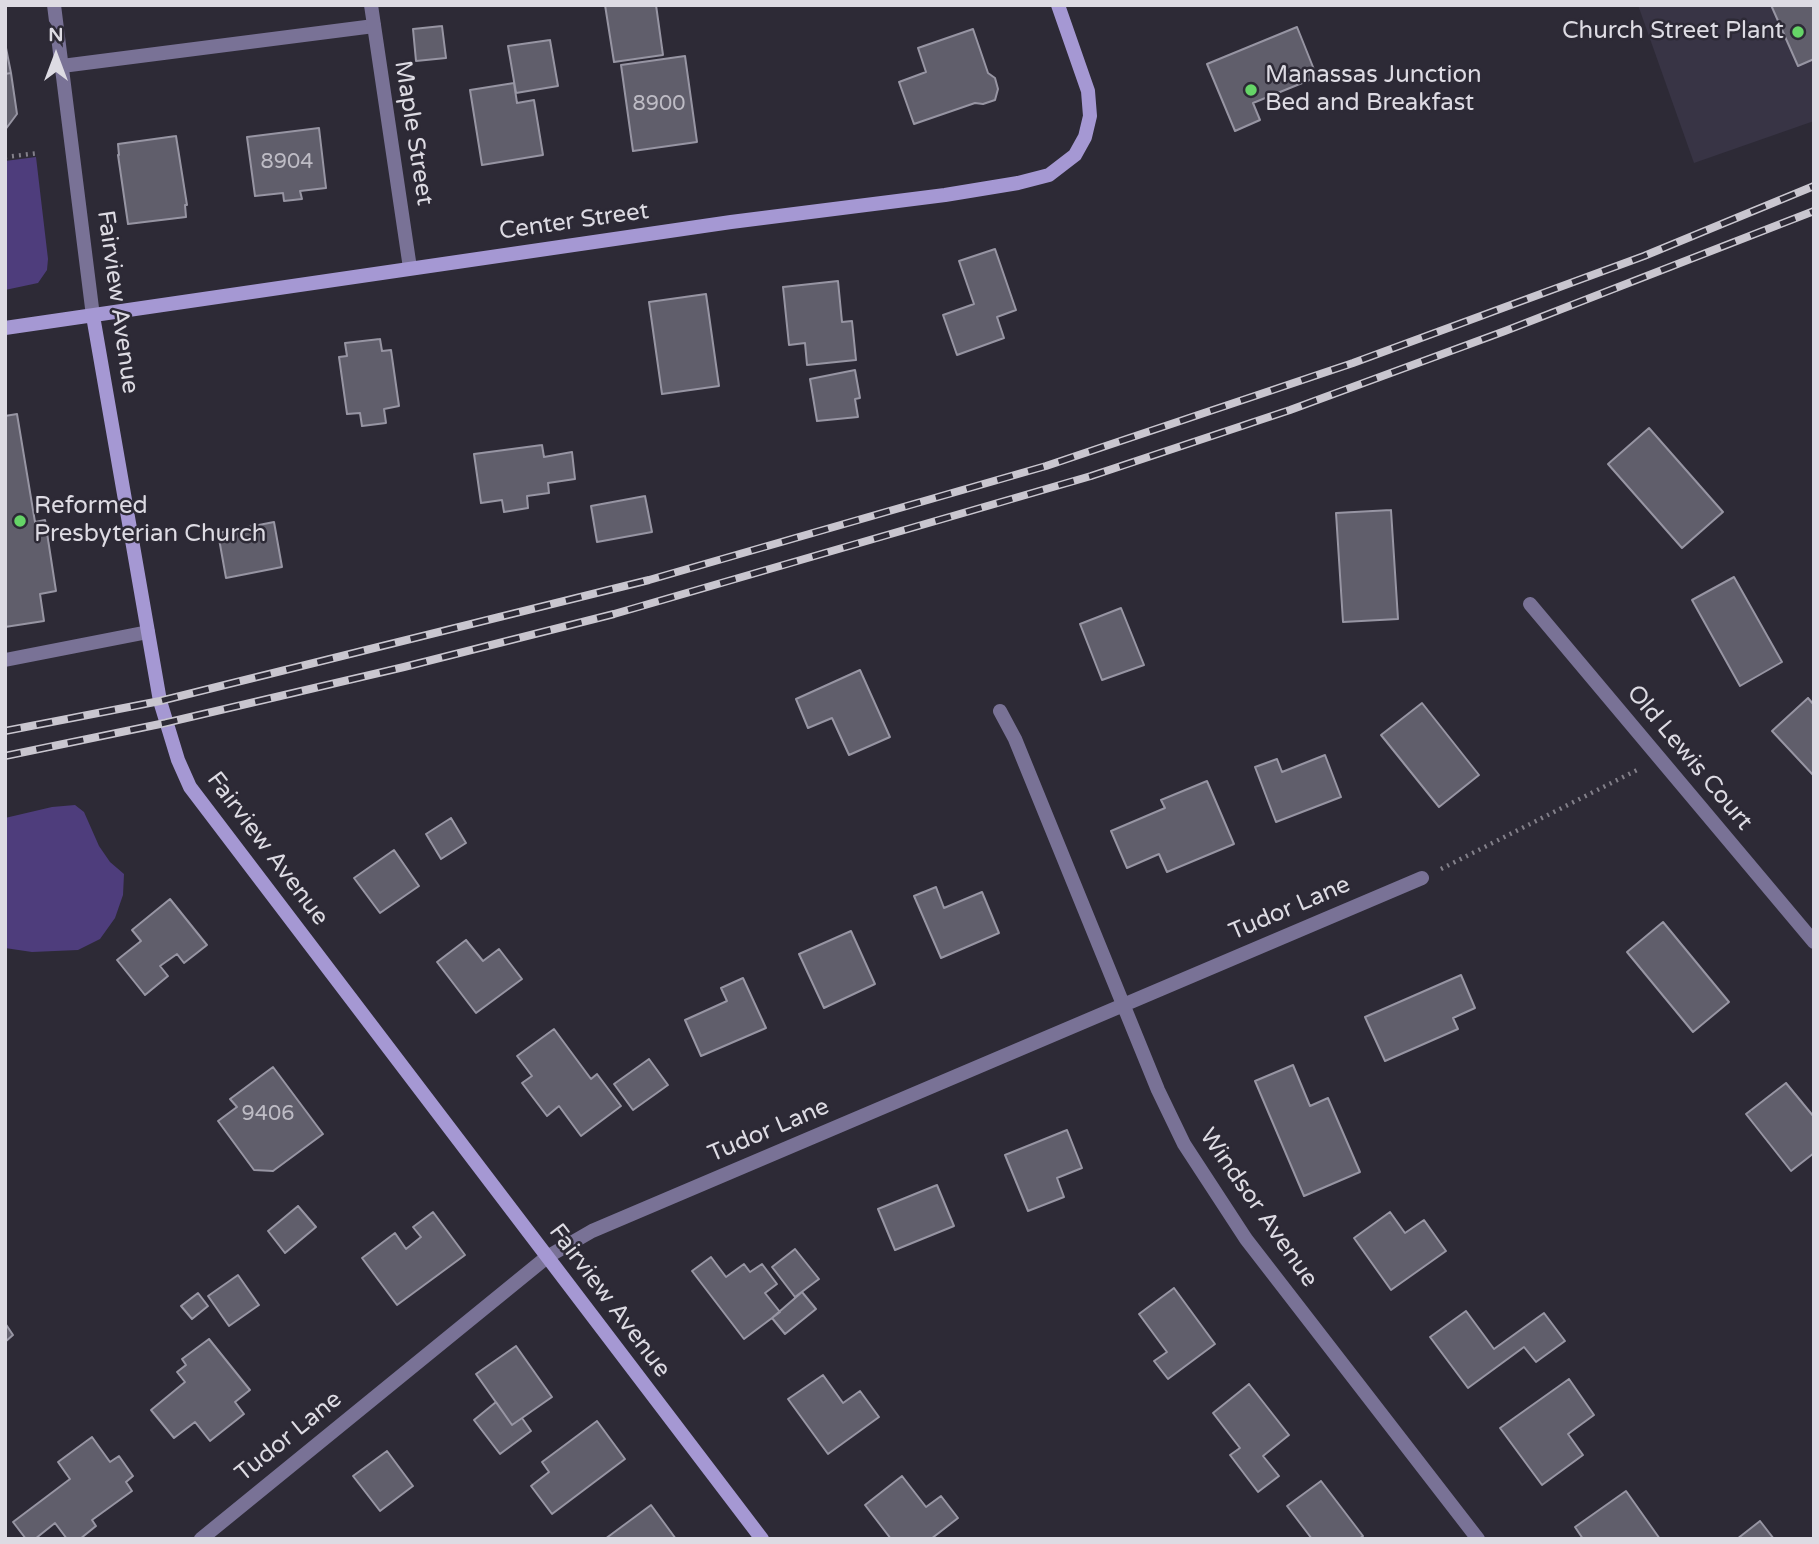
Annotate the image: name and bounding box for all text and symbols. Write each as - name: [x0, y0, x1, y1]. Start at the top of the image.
- place label: Church Street Plant: [1562, 18, 1784, 46]
- north arrow: [21, 21, 91, 91]
- text: N: [48, 24, 64, 46]
- marker: Church Street Plant: [1790, 24, 1806, 40]
- street label: Maple Street: [387, 59, 439, 207]
- place label: Manassas Junction Bed and Breakfast: [1265, 62, 1482, 118]
- marker: Manassas Junction Bed and Breakfast: [1243, 82, 1259, 98]
- house number: 8900: [633, 91, 685, 117]
- house number: 8904: [261, 149, 313, 175]
- street label: Center Street: [497, 197, 651, 247]
- street label: Fairview Avenue: [90, 209, 144, 395]
- place label: Reformed Presbyterian Church: [34, 493, 266, 549]
- marker: Reformed Presbyterian Church: [12, 513, 28, 529]
- street label: Old Lewis Court: [1620, 680, 1758, 836]
- street label: Fairview Avenue: [200, 767, 334, 931]
- street label: Tudor Lane: [1225, 871, 1355, 947]
- street label: Tudor Lane: [704, 1093, 834, 1169]
- house number: 9406: [242, 1101, 294, 1127]
- street label: Windsor Avenue: [1193, 1123, 1323, 1293]
- street label: Fairview Avenue: [542, 1219, 676, 1383]
- street label: Tudor Lane: [230, 1385, 348, 1489]

